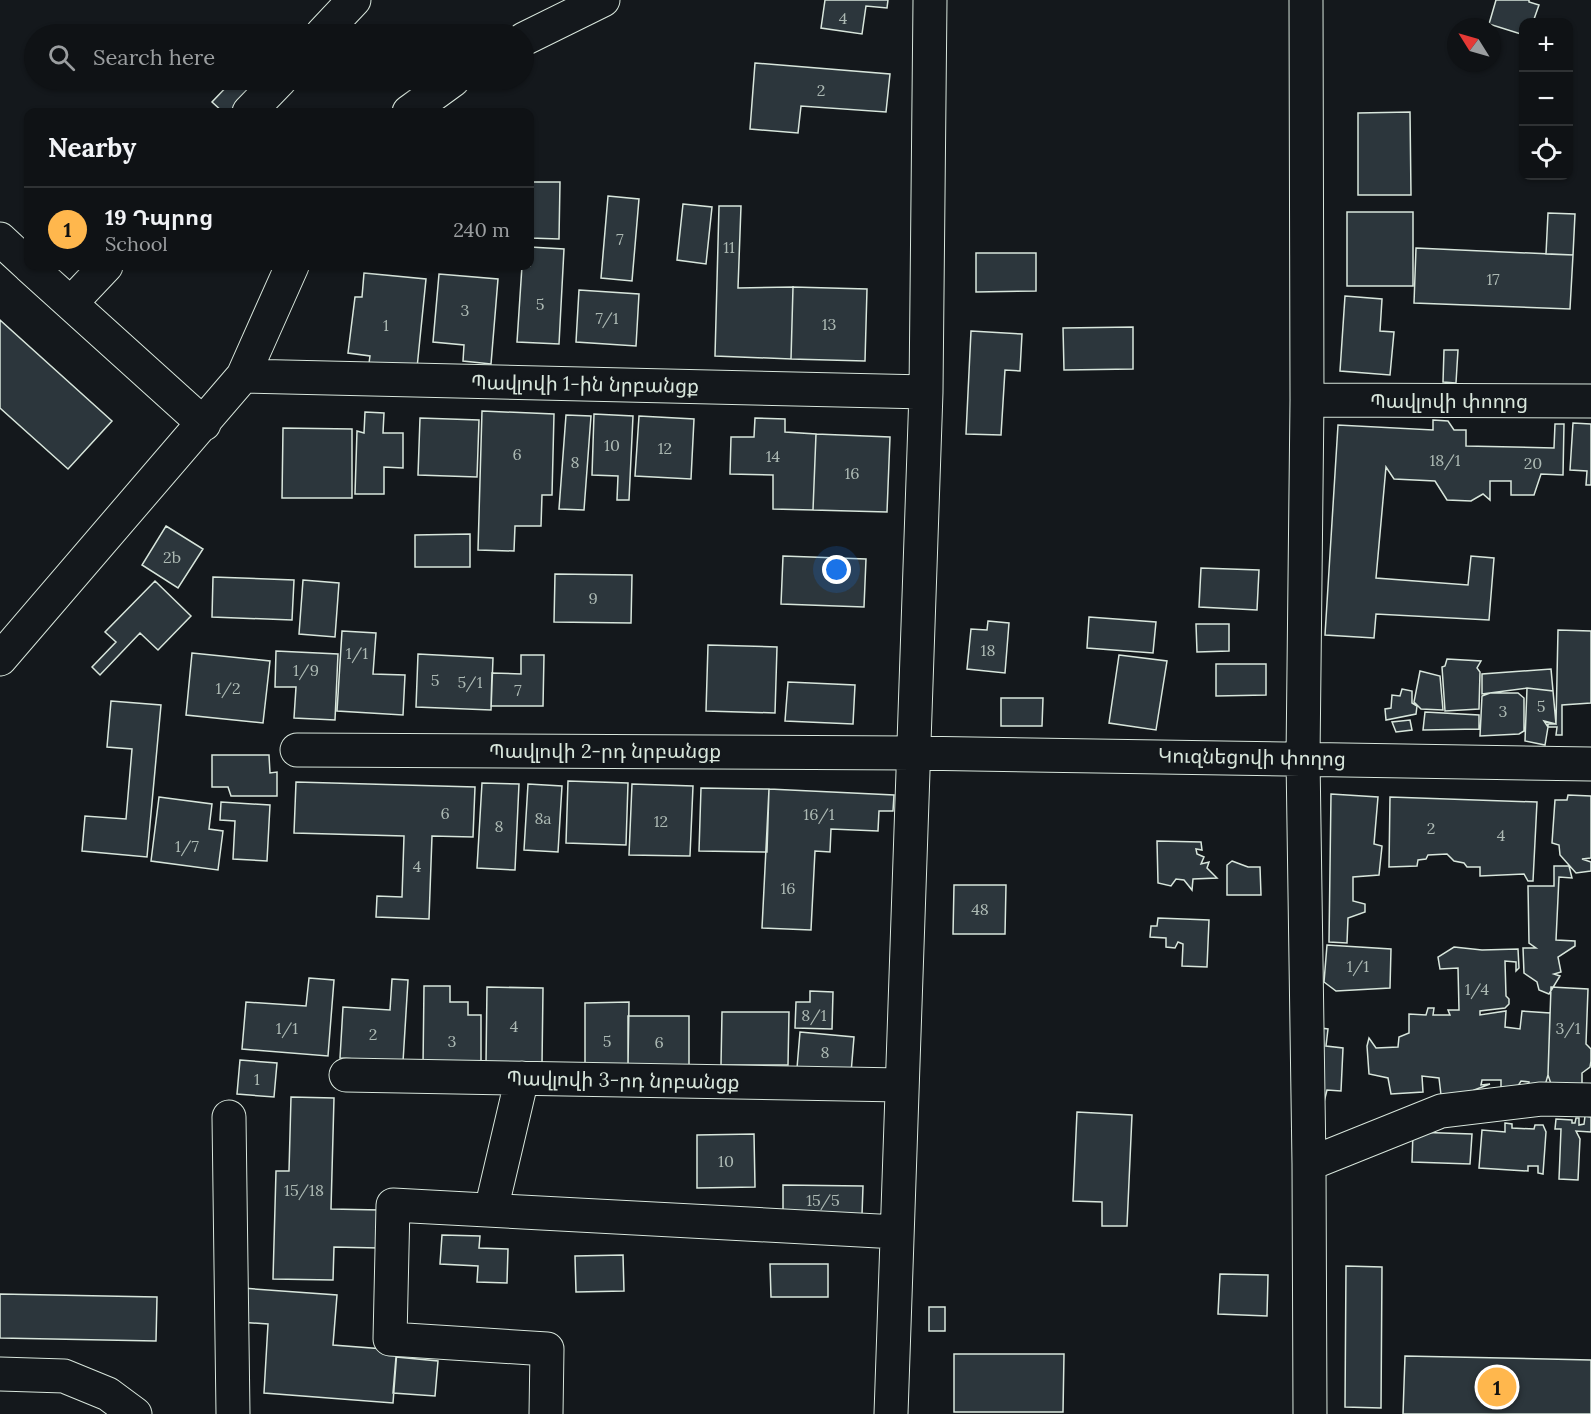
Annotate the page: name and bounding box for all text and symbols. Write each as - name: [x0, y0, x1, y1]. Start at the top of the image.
- house number: 4: [839, 8, 848, 28]
- north arrow: [1447, 18, 1501, 72]
- map controls: [1519, 18, 1573, 180]
- button: +: [1519, 18, 1573, 72]
- search box: [24, 24, 534, 90]
- icon: search: [45, 41, 78, 74]
- text: Search here: [93, 43, 215, 71]
- button: −: [1519, 72, 1573, 126]
- house number: 2: [817, 80, 825, 100]
- button: locate: [1519, 126, 1573, 180]
- text: Nearby: [48, 131, 136, 164]
- text: 19 Դպրոց: [105, 203, 213, 231]
- text: 1: [63, 217, 72, 242]
- text: 240 m: [453, 217, 510, 242]
- house number: 7: [616, 229, 624, 249]
- text: School: [105, 231, 168, 256]
- house number: 11: [723, 237, 735, 257]
- house number: 17: [1486, 269, 1500, 289]
- house number: 5: [536, 294, 544, 314]
- house number: 3: [461, 300, 470, 320]
- house number: 7/1: [595, 308, 619, 329]
- house number: 13: [822, 314, 836, 334]
- house number: 1: [383, 315, 389, 335]
- street label: Պավլովի 1-ին նրբանցք: [471, 369, 699, 398]
- street label: Պավլովի փողոց: [1370, 388, 1528, 413]
- house number: 10: [604, 435, 620, 455]
- house number: 12: [658, 438, 672, 458]
- house number: 6: [512, 444, 522, 464]
- house number: 14: [766, 446, 781, 466]
- house number: 18/1: [1429, 450, 1461, 471]
- house number: 8: [571, 452, 580, 472]
- house number: 20: [1524, 453, 1542, 473]
- house number: 16: [844, 463, 860, 483]
- house number: 2b: [163, 547, 181, 567]
- your location: [822, 555, 851, 584]
- house number: 9: [588, 588, 598, 608]
- house number: 18: [981, 640, 995, 660]
- house number: 1/1: [346, 643, 368, 664]
- house number: 1/9: [293, 660, 319, 681]
- house number: 5: [431, 670, 439, 690]
- house number: 5/1: [458, 672, 483, 693]
- house number: 1/2: [215, 678, 241, 699]
- house number: 7: [514, 680, 522, 700]
- house number: 5: [1537, 696, 1545, 716]
- house number: 3: [1499, 701, 1508, 721]
- street label: Պավլովի 2-րդ նրբանցք: [489, 738, 721, 763]
- street label: Կուզնեցովի փողոց: [1158, 742, 1346, 771]
- house number: 6: [440, 803, 450, 823]
- house number: 16/1: [803, 804, 835, 825]
- house number: 8a: [534, 808, 552, 828]
- house number: 12: [654, 811, 668, 831]
- house number: 8: [495, 816, 504, 836]
- house number: 2: [1427, 818, 1435, 838]
- house number: 4: [1497, 825, 1506, 845]
- house number: 1/7: [175, 836, 200, 857]
- house number: 4: [413, 856, 422, 876]
- house number: 16: [780, 878, 796, 898]
- house number: 48: [971, 899, 989, 919]
- house number: 1/1: [1347, 956, 1369, 977]
- house number: 1/4: [1465, 979, 1490, 1000]
- house number: 8/1: [801, 1005, 827, 1026]
- house number: 4: [510, 1016, 519, 1036]
- house number: 1/1: [276, 1018, 298, 1039]
- house number: 3/1: [1555, 1018, 1581, 1039]
- house number: 2: [369, 1024, 377, 1044]
- house number: 3: [448, 1031, 457, 1051]
- house number: 5: [603, 1031, 611, 1051]
- house number: 6: [654, 1032, 664, 1052]
- house number: 8: [821, 1042, 830, 1062]
- street label: Պավլովի 3-րդ նրբանցք: [506, 1065, 740, 1094]
- house number: 1: [254, 1069, 260, 1089]
- house number: 10: [718, 1151, 734, 1171]
- house number: 15/18: [284, 1180, 324, 1201]
- house number: 15/5: [806, 1190, 840, 1211]
- pin: 1: [1478, 1364, 1516, 1410]

